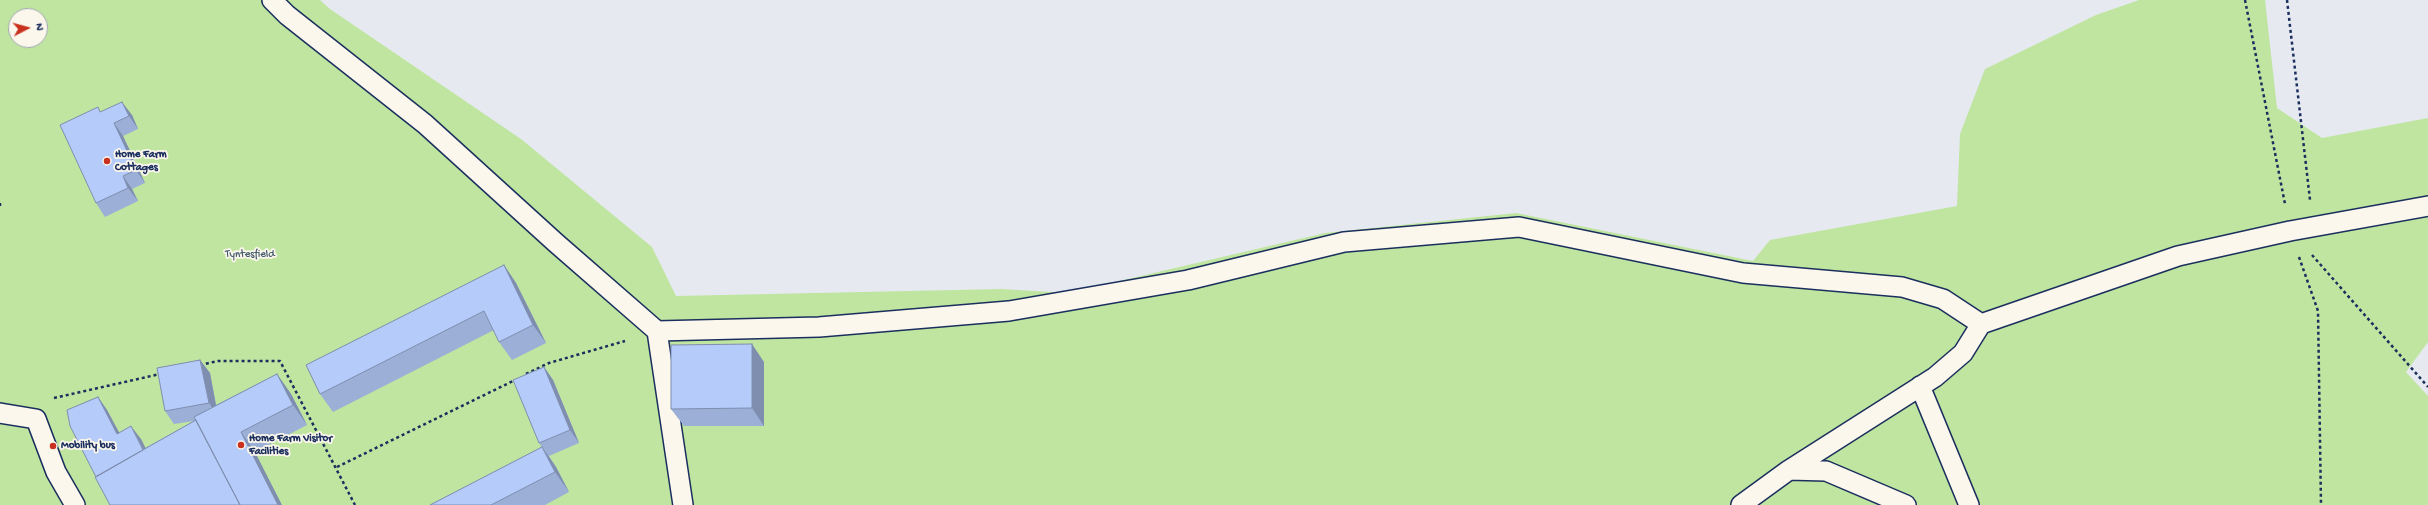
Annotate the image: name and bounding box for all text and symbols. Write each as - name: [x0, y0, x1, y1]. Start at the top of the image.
- north arrow: [8, 8, 48, 48]
- text: N: [33, 23, 45, 31]
- place label: Home Farm Cottages: [115, 148, 167, 174]
- marker: Home Farm Cottages: [102, 156, 112, 166]
- park label: Tyntesfield: [225, 248, 275, 262]
- place label: Home Farm Visitor Facilities: [249, 432, 332, 458]
- place label: Mobility bus: [61, 439, 115, 453]
- marker: Home Farm Visitor Facilities: [236, 440, 246, 450]
- marker: Mobility bus: [48, 441, 58, 451]

